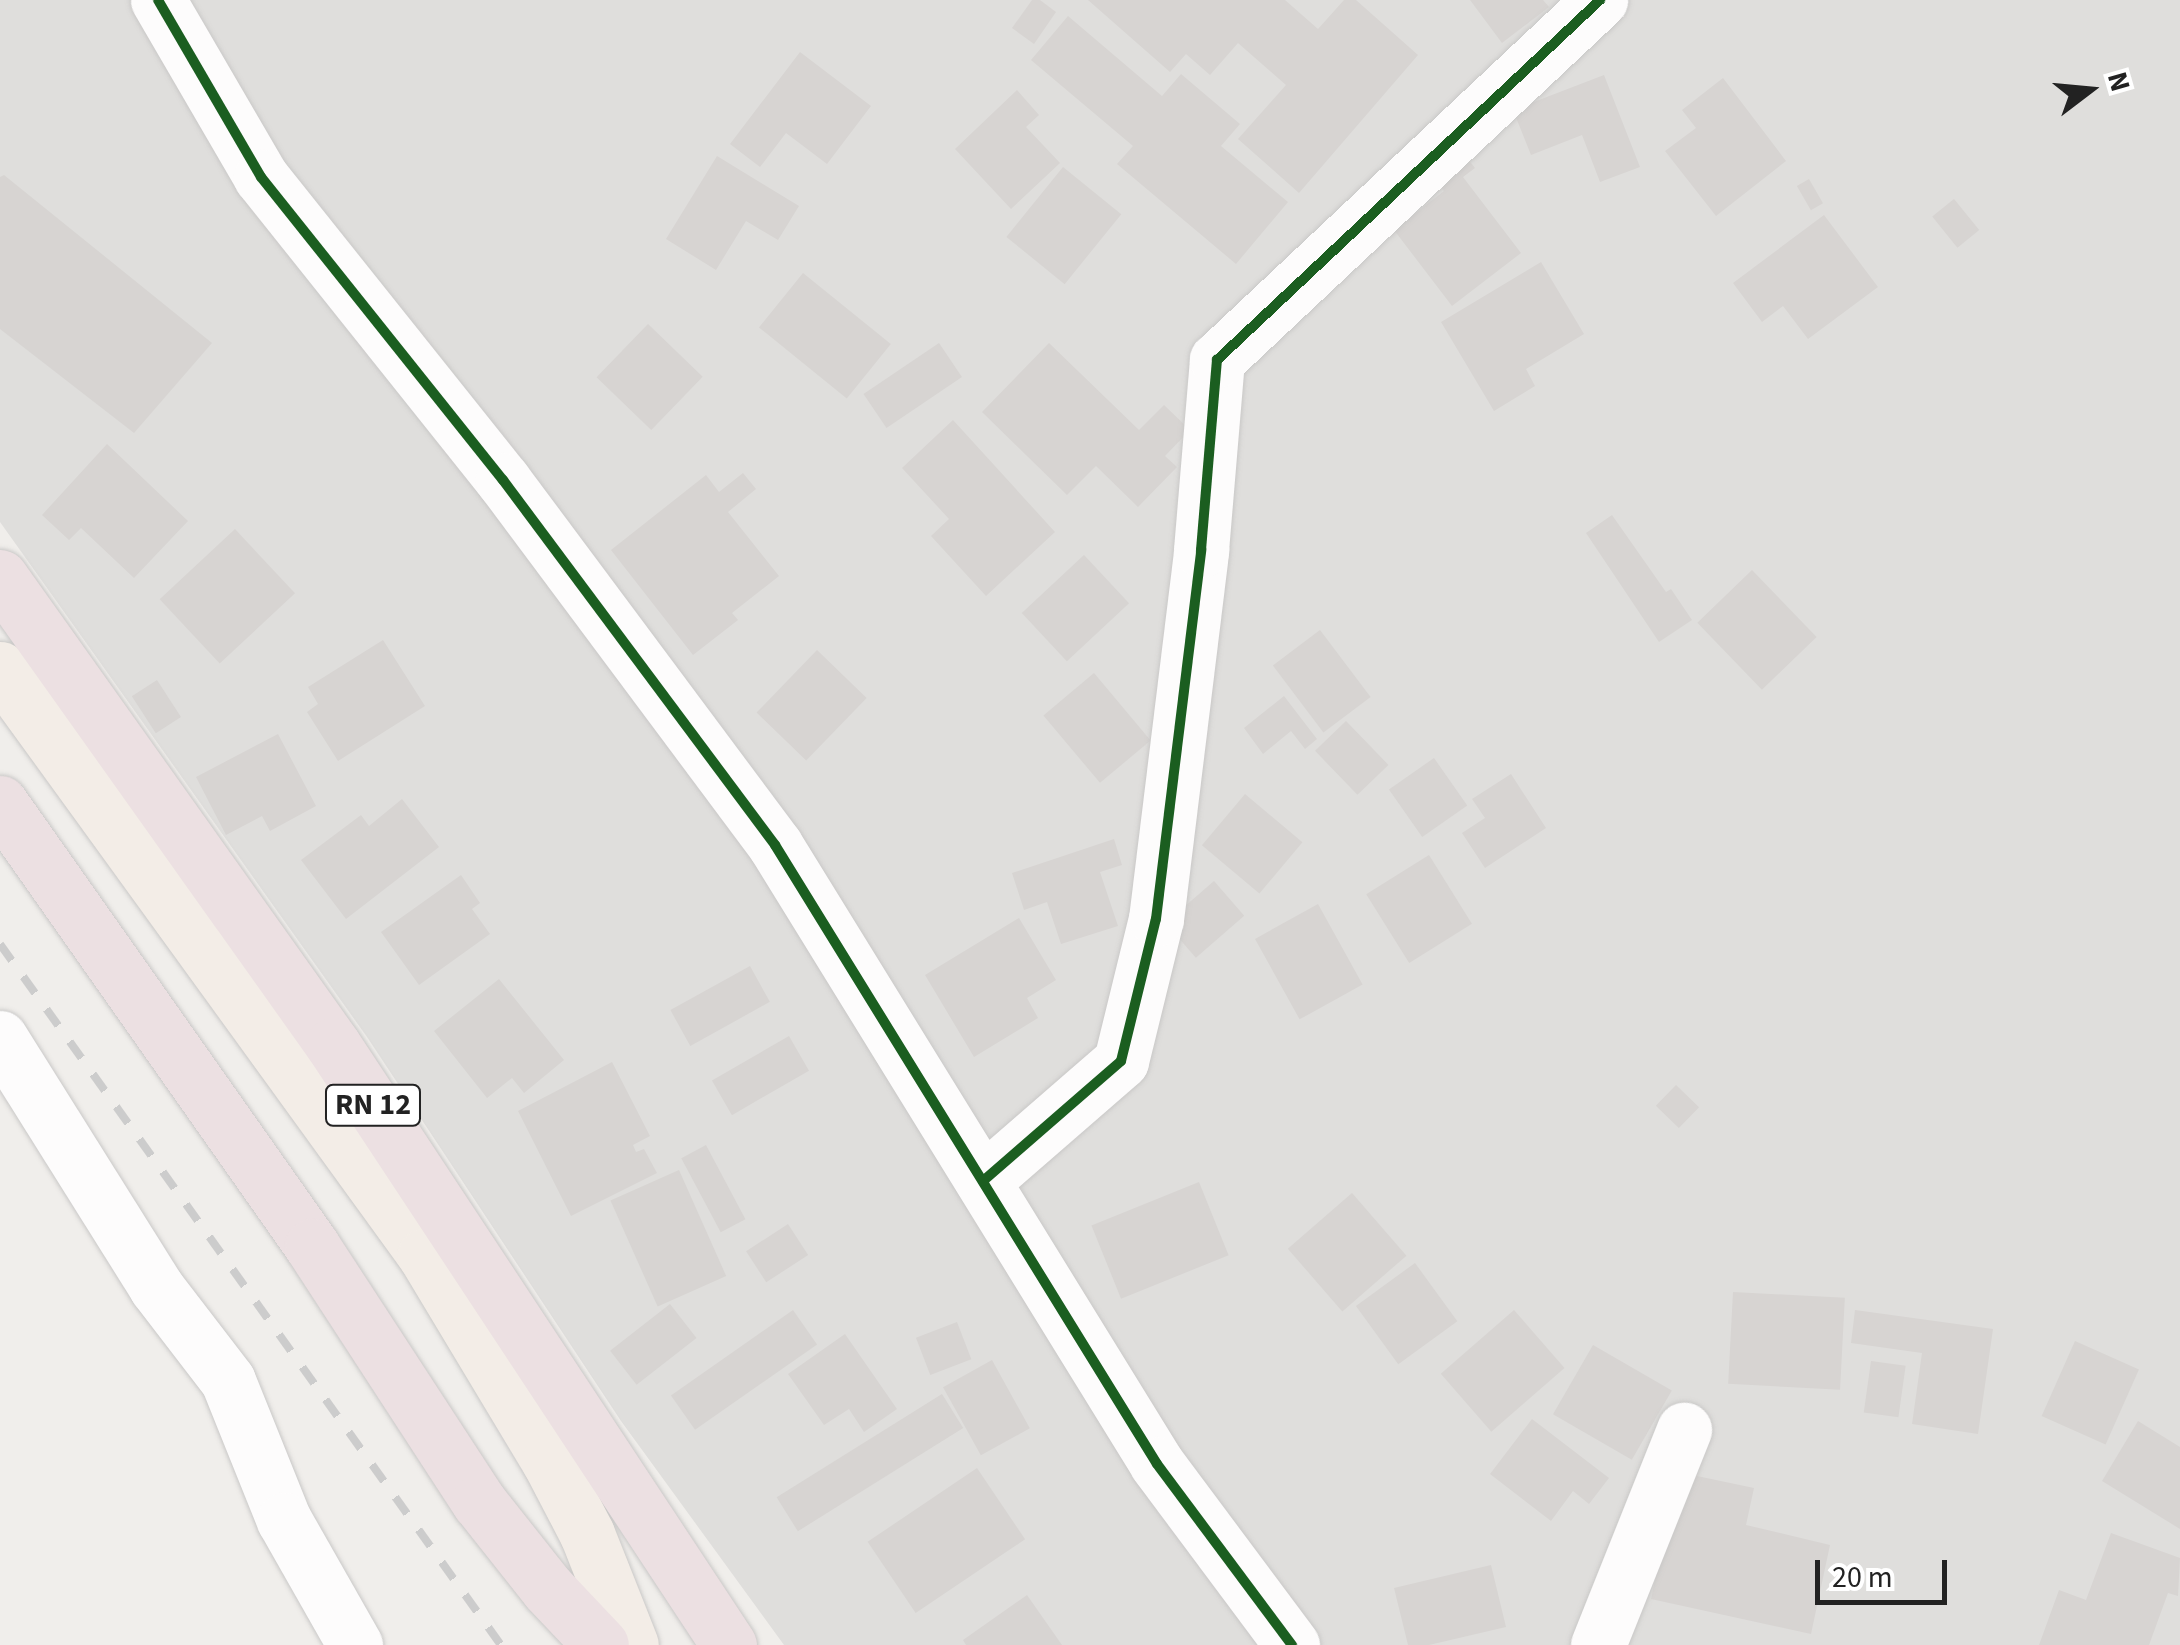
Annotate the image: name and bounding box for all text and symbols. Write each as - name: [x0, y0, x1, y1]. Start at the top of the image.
- north arrow: [2040, 40, 2140, 140]
- text: N: [2097, 67, 2141, 96]
- road number: RN 12: [323, 1080, 423, 1130]
- scale bar: [1820, 1540, 1952, 1602]
- text: 20 m: [1832, 1556, 1893, 1599]

